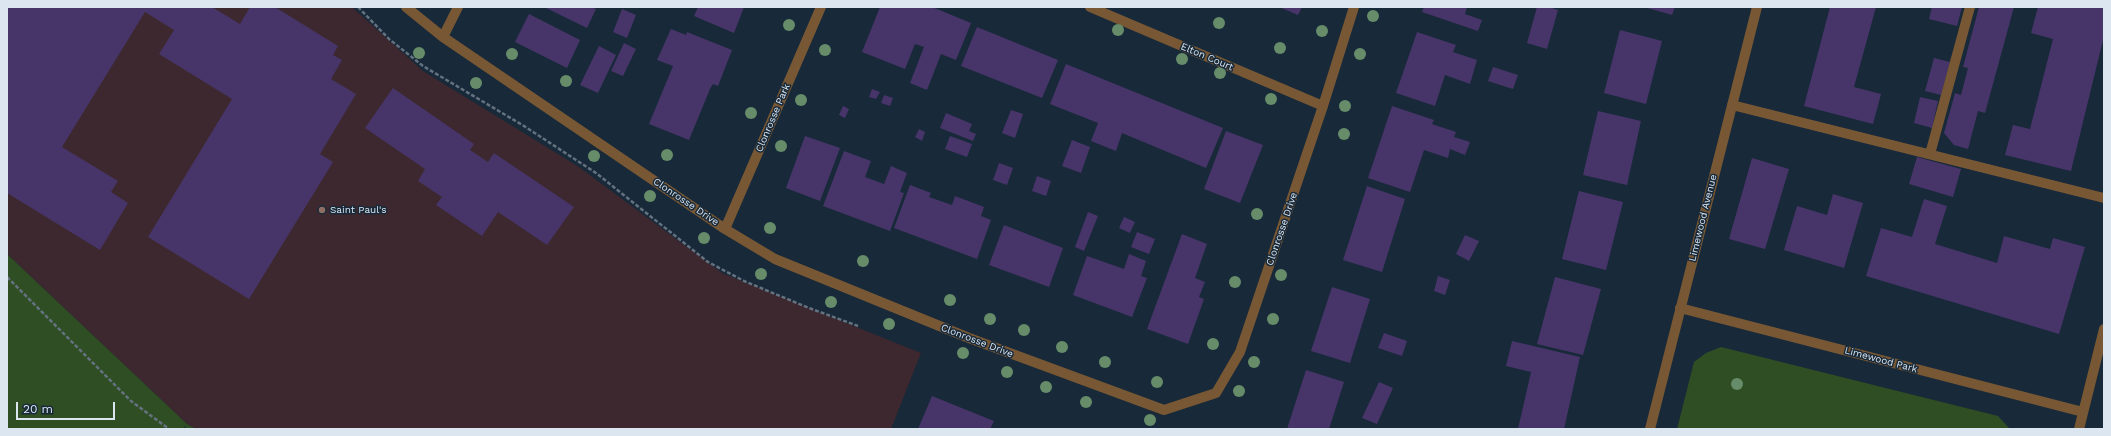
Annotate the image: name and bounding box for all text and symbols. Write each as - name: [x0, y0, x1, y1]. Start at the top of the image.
- street label: Elton Court: [1179, 41, 1235, 73]
- street label: Clonrosse Park: [753, 82, 793, 154]
- street label: Limewood Avenue: [1686, 173, 1720, 263]
- street label: Clonrosse Drive: [651, 176, 721, 228]
- street label: Clonrosse Drive: [1264, 191, 1300, 267]
- place label: Saint Paul's: [330, 204, 387, 216]
- marker: Saint Paul's: [317, 205, 327, 215]
- street label: Clonrosse Drive: [939, 322, 1015, 360]
- street label: Limewood Park: [1843, 344, 1919, 376]
- scale bar: [18, 394, 117, 420]
- text: 20 m: [23, 402, 53, 416]

